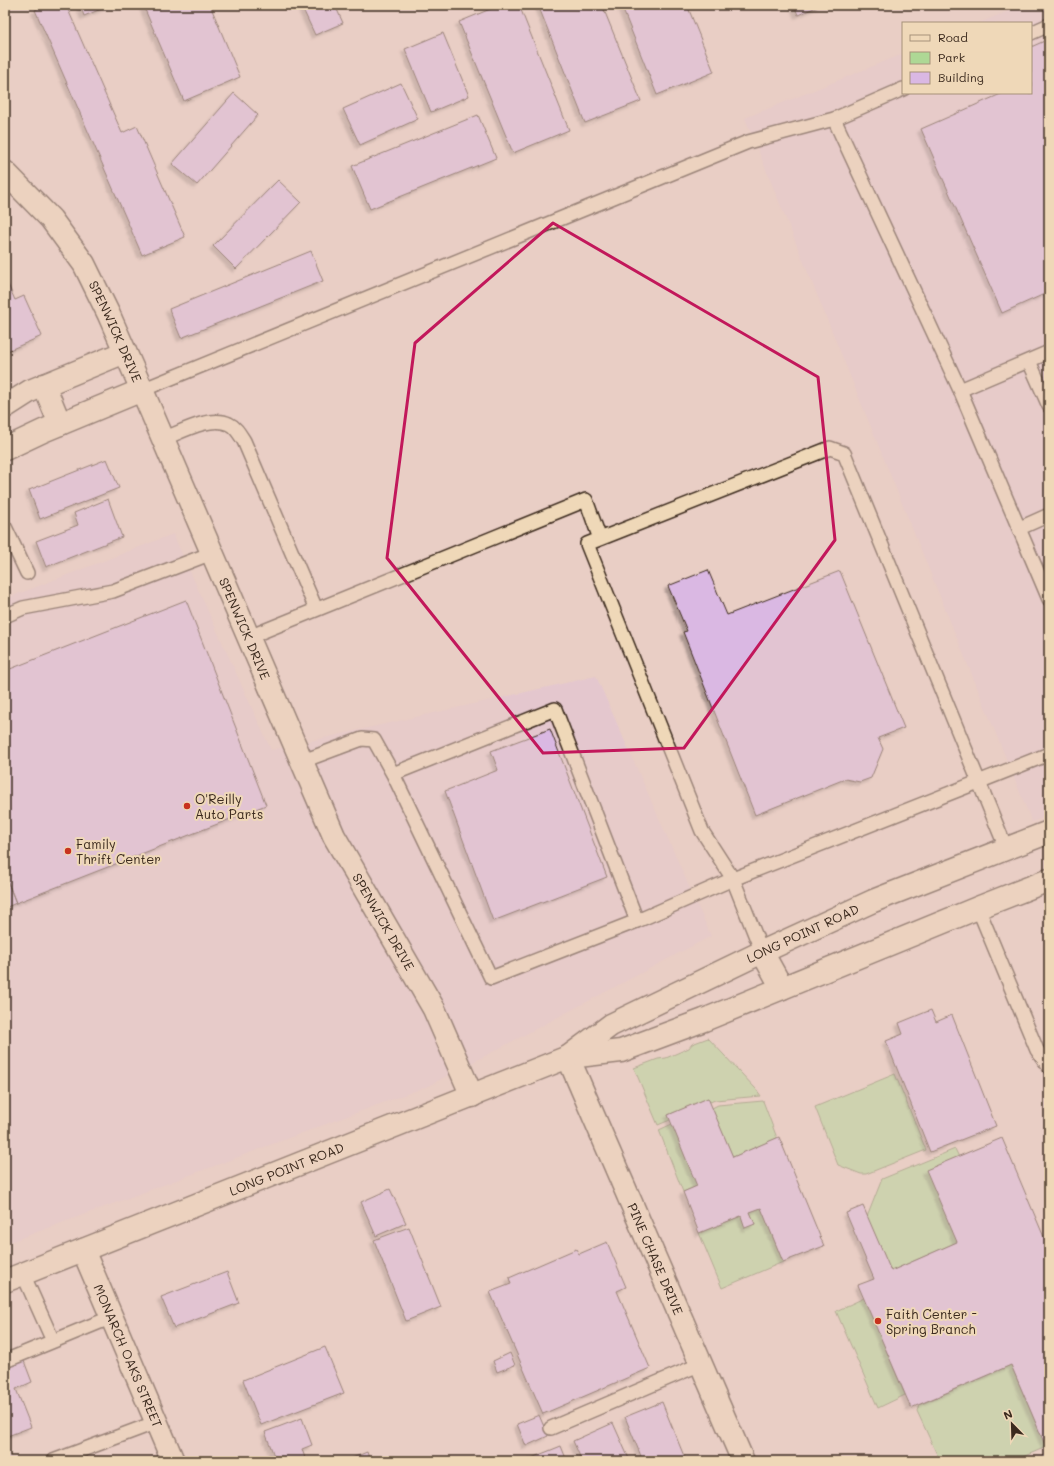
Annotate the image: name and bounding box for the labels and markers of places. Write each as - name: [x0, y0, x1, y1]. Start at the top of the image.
- place label: O'Reilly Auto Parts: [195, 790, 263, 822]
- marker: O'Reilly Auto Parts: [182, 801, 192, 811]
- place label: Family Thrift Center: [76, 835, 161, 867]
- marker: Family Thrift Center: [63, 846, 73, 856]
- place label: Faith Center - Spring Branch: [886, 1305, 977, 1337]
- marker: Faith Center - Spring Branch: [873, 1316, 883, 1326]

